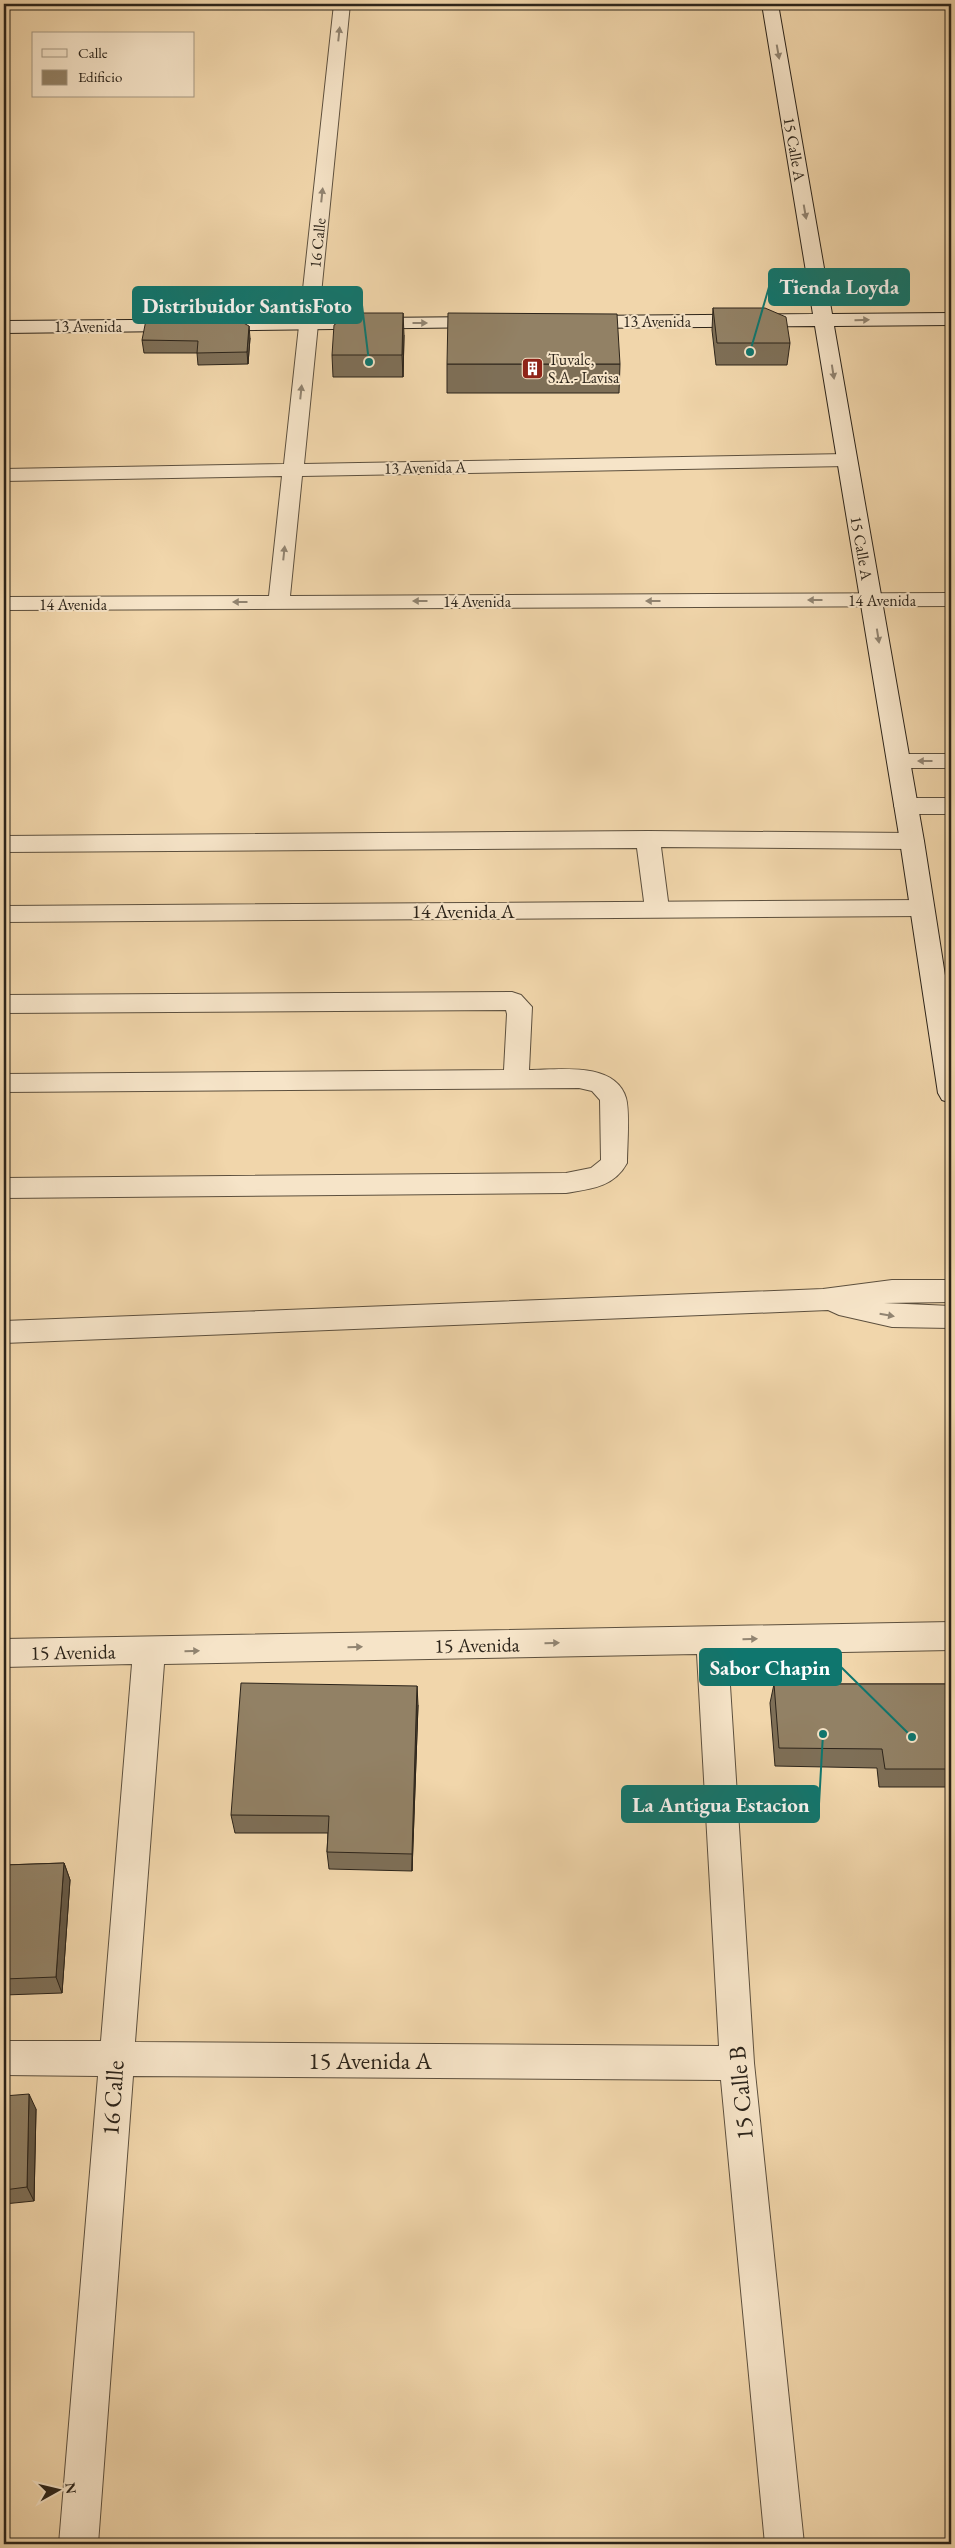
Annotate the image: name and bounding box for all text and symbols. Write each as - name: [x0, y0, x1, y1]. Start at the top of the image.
- one-way arrow: [335, 26, 343, 42]
- legend: [32, 32, 195, 98]
- text: Calle: [78, 43, 108, 62]
- one-way arrow: [775, 44, 783, 60]
- text: Edificio: [78, 67, 122, 86]
- street label: 15 Calle A: [779, 116, 811, 184]
- one-way arrow: [318, 187, 326, 203]
- one-way arrow: [802, 204, 810, 220]
- street label: 16 Calle: [304, 217, 331, 269]
- callout: Tienda Loyda: [769, 269, 909, 305]
- text: Tienda Loyda: [779, 273, 900, 300]
- callout: Distribuidor SantisFoto: [133, 287, 362, 323]
- text: Distribuidor SantisFoto: [142, 292, 352, 319]
- street label: 13 Avenida: [623, 311, 692, 332]
- street label: 13 Avenida: [54, 316, 123, 337]
- one-way arrow: [855, 316, 871, 324]
- one-way arrow: [412, 319, 428, 327]
- place label: Tuvalc, S.A.- Lavisa: [548, 349, 620, 388]
- building icon: Tuvalc, S.A.- Lavisa: [520, 356, 544, 380]
- one-way arrow: [829, 365, 837, 381]
- one-way arrow: [297, 384, 305, 400]
- street label: 13 Avenida A: [384, 456, 467, 479]
- street label: 15 Calle A: [846, 515, 878, 583]
- one-way arrow: [280, 545, 288, 561]
- street label: 14 Avenida: [848, 590, 917, 611]
- street label: 14 Avenida: [443, 591, 512, 612]
- street label: 14 Avenida: [39, 594, 108, 615]
- one-way arrow: [807, 596, 823, 604]
- one-way arrow: [644, 597, 660, 605]
- one-way arrow: [232, 598, 248, 606]
- one-way arrow: [412, 598, 428, 606]
- one-way arrow: [874, 628, 882, 644]
- one-way arrow: [917, 757, 933, 765]
- street label: 14 Avenida A: [411, 898, 515, 924]
- one-way arrow: [880, 1311, 896, 1319]
- street label: 15 Avenida: [434, 1631, 520, 1659]
- one-way arrow: [742, 1635, 758, 1643]
- street label: 15 Avenida: [30, 1638, 116, 1666]
- one-way arrow: [545, 1639, 561, 1647]
- one-way arrow: [347, 1643, 363, 1651]
- one-way arrow: [185, 1647, 201, 1655]
- callout: Sabor Chapin: [700, 1649, 841, 1685]
- text: Sabor Chapin: [710, 1654, 830, 1681]
- callout: La Antigua Estacion: [622, 1786, 819, 1822]
- text: La Antigua Estacion: [632, 1791, 810, 1818]
- street label: 15 Avenida A: [308, 2045, 432, 2076]
- street label: 15 Calle B: [721, 2045, 760, 2141]
- street label: 16 Calle: [94, 2059, 131, 2137]
- north arrow: [32, 2466, 82, 2516]
- text: N: [61, 2481, 81, 2496]

